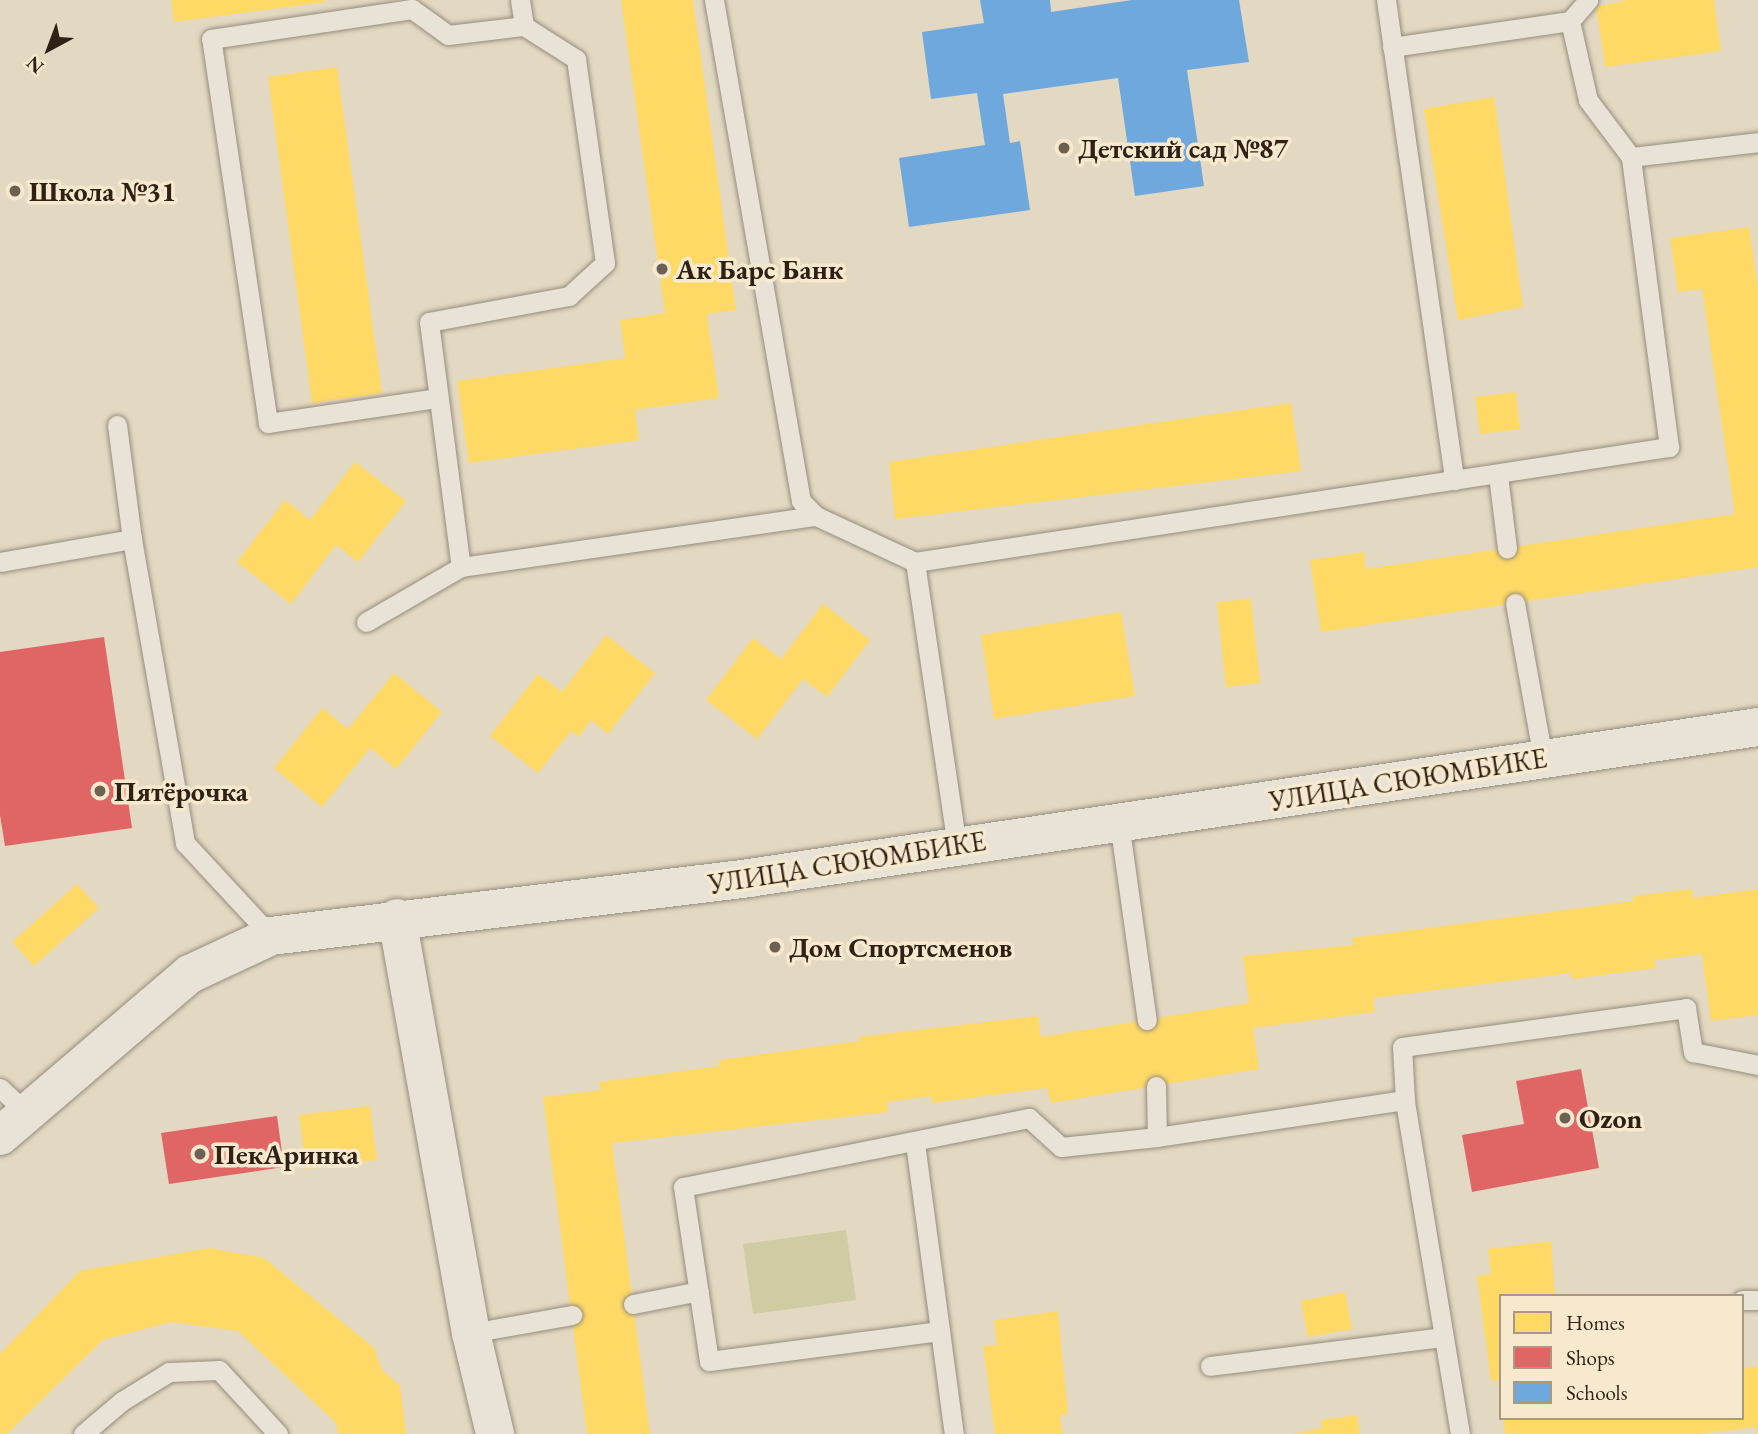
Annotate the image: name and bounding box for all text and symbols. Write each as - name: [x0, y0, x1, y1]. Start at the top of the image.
- north arrow: [14, 14, 84, 84]
- text: N: [21, 51, 49, 80]
- place label: Детский сад №87: [1078, 131, 1288, 165]
- marker: Детский сад №87: [1056, 140, 1072, 156]
- place label: Школа №31: [29, 174, 176, 208]
- marker: Школа №31: [7, 183, 23, 199]
- place label: Ак Барс Банк: [676, 252, 843, 286]
- marker: Ак Барс Банк: [654, 261, 670, 277]
- street label: УЛИЦА СЮЮМБИКЕ: [1267, 740, 1549, 818]
- place label: Пятёрочка: [114, 774, 248, 808]
- marker: Пятёрочка: [92, 783, 108, 799]
- street label: УЛИЦА СЮЮМБИКЕ: [706, 823, 988, 901]
- place label: Дом Спортсменов: [789, 930, 1012, 964]
- marker: Дом Спортсменов: [767, 939, 783, 955]
- place label: Ozon: [1579, 1101, 1642, 1135]
- marker: Ozon: [1557, 1110, 1573, 1126]
- place label: ПекАринка: [214, 1137, 359, 1171]
- marker: ПекАринка: [192, 1146, 208, 1162]
- legend: [1499, 1294, 1744, 1420]
- text: Homes: [1566, 1309, 1625, 1336]
- text: Shops: [1566, 1344, 1615, 1371]
- text: Schools: [1566, 1379, 1627, 1406]

